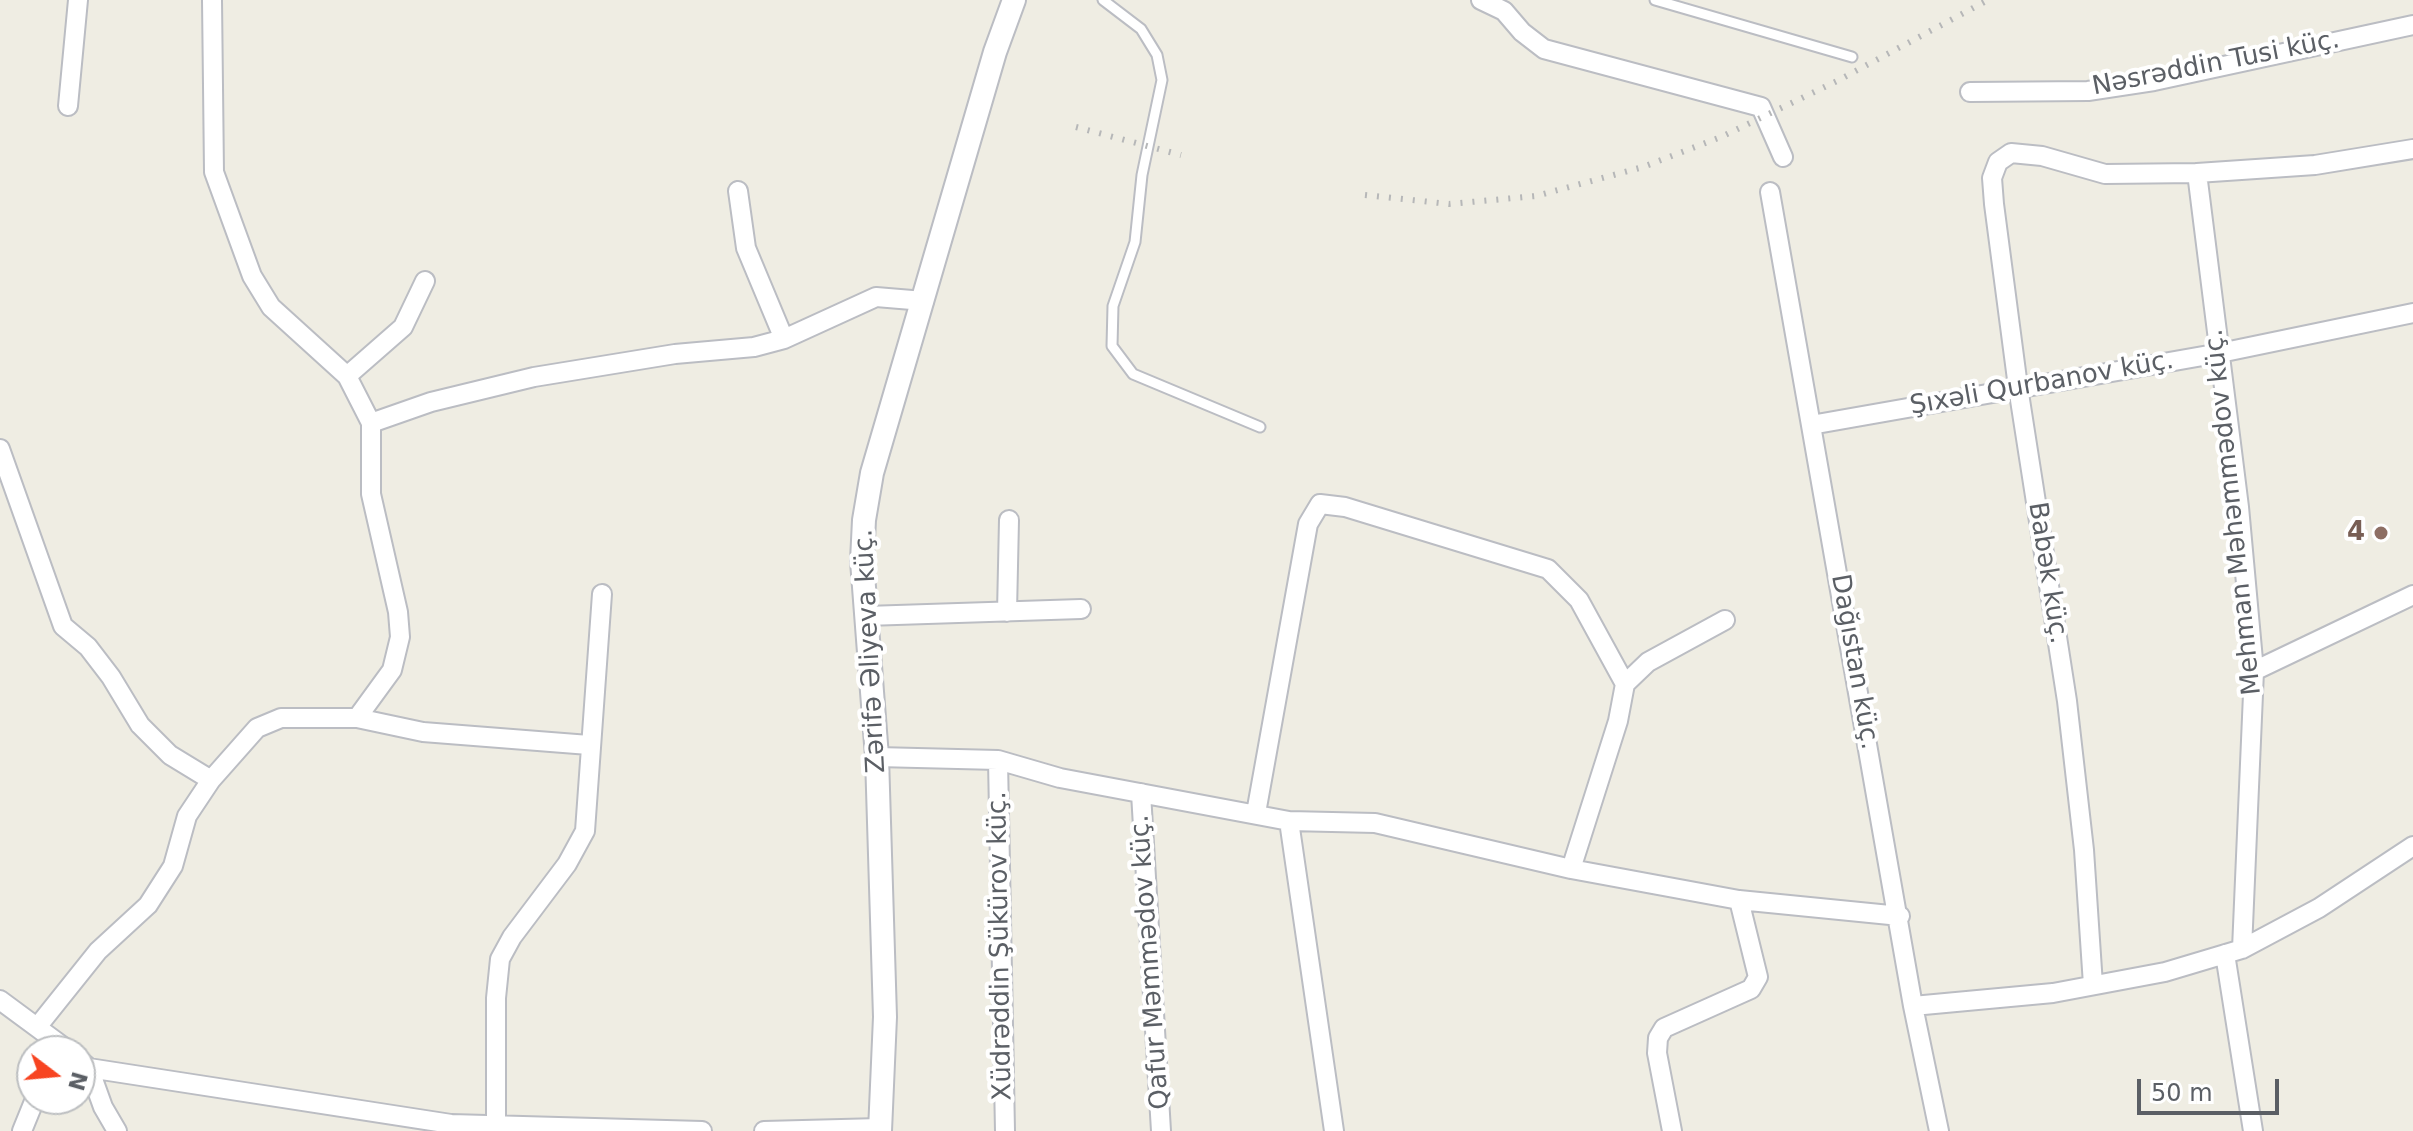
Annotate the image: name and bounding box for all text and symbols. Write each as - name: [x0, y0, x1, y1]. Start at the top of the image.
- street label: Nəsrəddin Tusi küç.: [2090, 25, 2342, 103]
- street label: Mehman Məhəmmədov küç.: [2199, 327, 2269, 697]
- street label: Şıxəli Qurbanov küç.: [1908, 345, 2176, 423]
- street label: Babək küç.: [2020, 500, 2074, 646]
- place label: 4: [2347, 517, 2365, 549]
- marker: 4: [2372, 524, 2390, 542]
- street label: Zərifə Əliyeva küç.: [849, 528, 893, 774]
- street label: Dağıstan küç.: [1823, 572, 1885, 752]
- street label: Xüdrəddin Şükürov küç.: [983, 791, 1019, 1101]
- street label: Qafur Məmmədov küç.: [1125, 814, 1177, 1110]
- north arrow: [16, 1035, 96, 1115]
- scale bar: [2141, 1063, 2283, 1113]
- text: N: [63, 1069, 92, 1093]
- text: 50 m: [2151, 1079, 2213, 1107]

